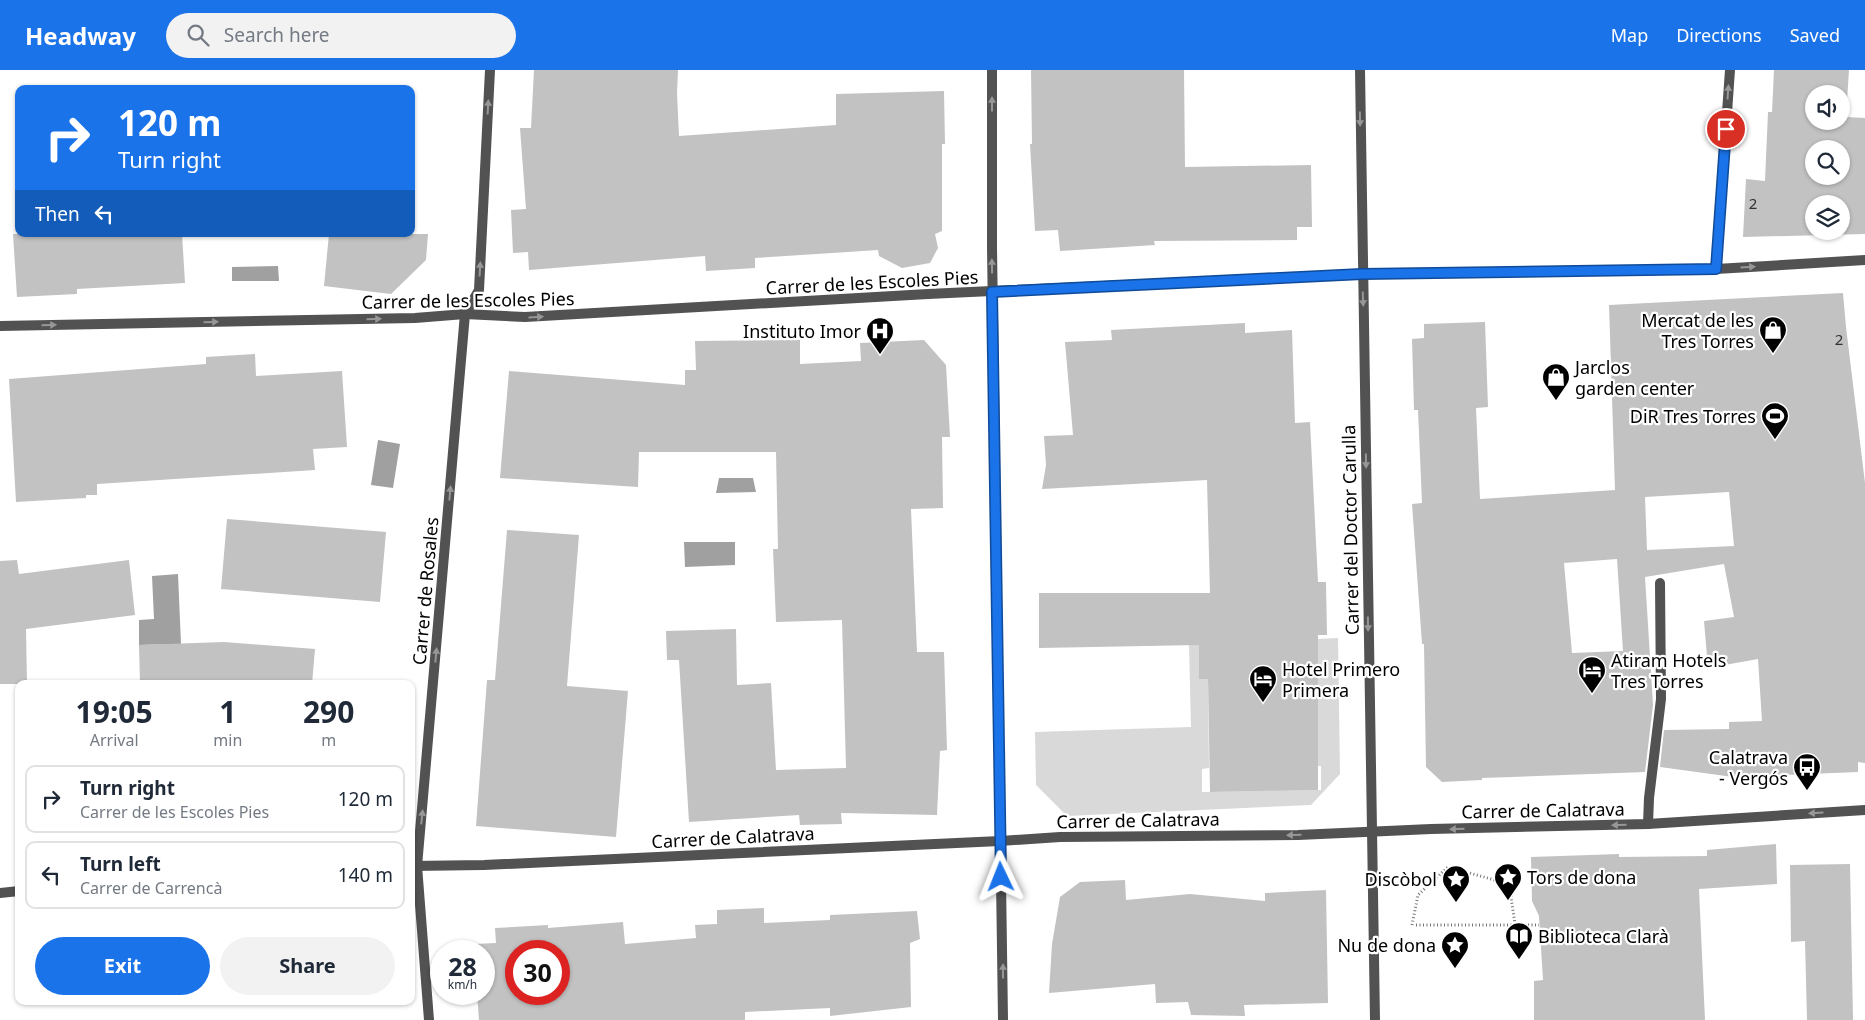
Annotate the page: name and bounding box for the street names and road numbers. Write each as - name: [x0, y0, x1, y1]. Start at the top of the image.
- street label: Carrer de les Escoles Pies: [765, 264, 979, 300]
- street label: Carrer de les Escoles Pies: [361, 286, 575, 314]
- street label: Carrer del Doctor Carulla: [1336, 425, 1364, 635]
- street label: Carrer de Rosales: [407, 516, 443, 666]
- street label: Carrer de Calatrava: [1461, 797, 1625, 823]
- street label: Carrer de Calatrava: [1056, 807, 1220, 833]
- street label: Carrer de Calatrava: [651, 821, 815, 853]

